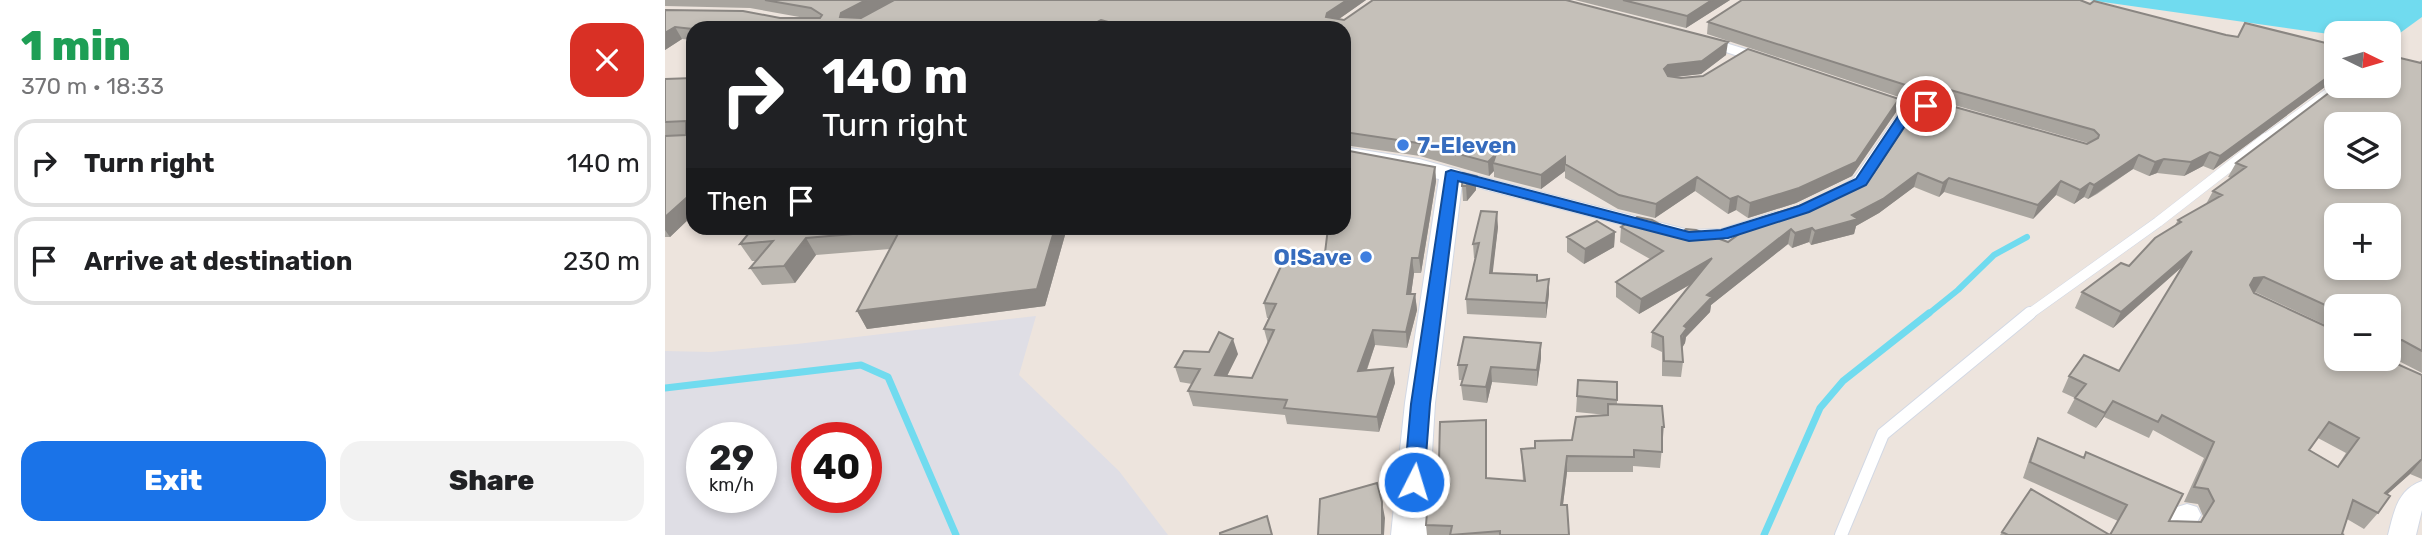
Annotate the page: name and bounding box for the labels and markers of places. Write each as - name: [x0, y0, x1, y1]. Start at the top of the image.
- pin: [1896, 76, 1956, 136]
- place label: 7-Eleven: [1417, 131, 1517, 159]
- marker: 7-Eleven: [1395, 137, 1411, 153]
- place label: O!Save: [1274, 243, 1352, 271]
- marker: O!Save: [1358, 249, 1374, 265]

